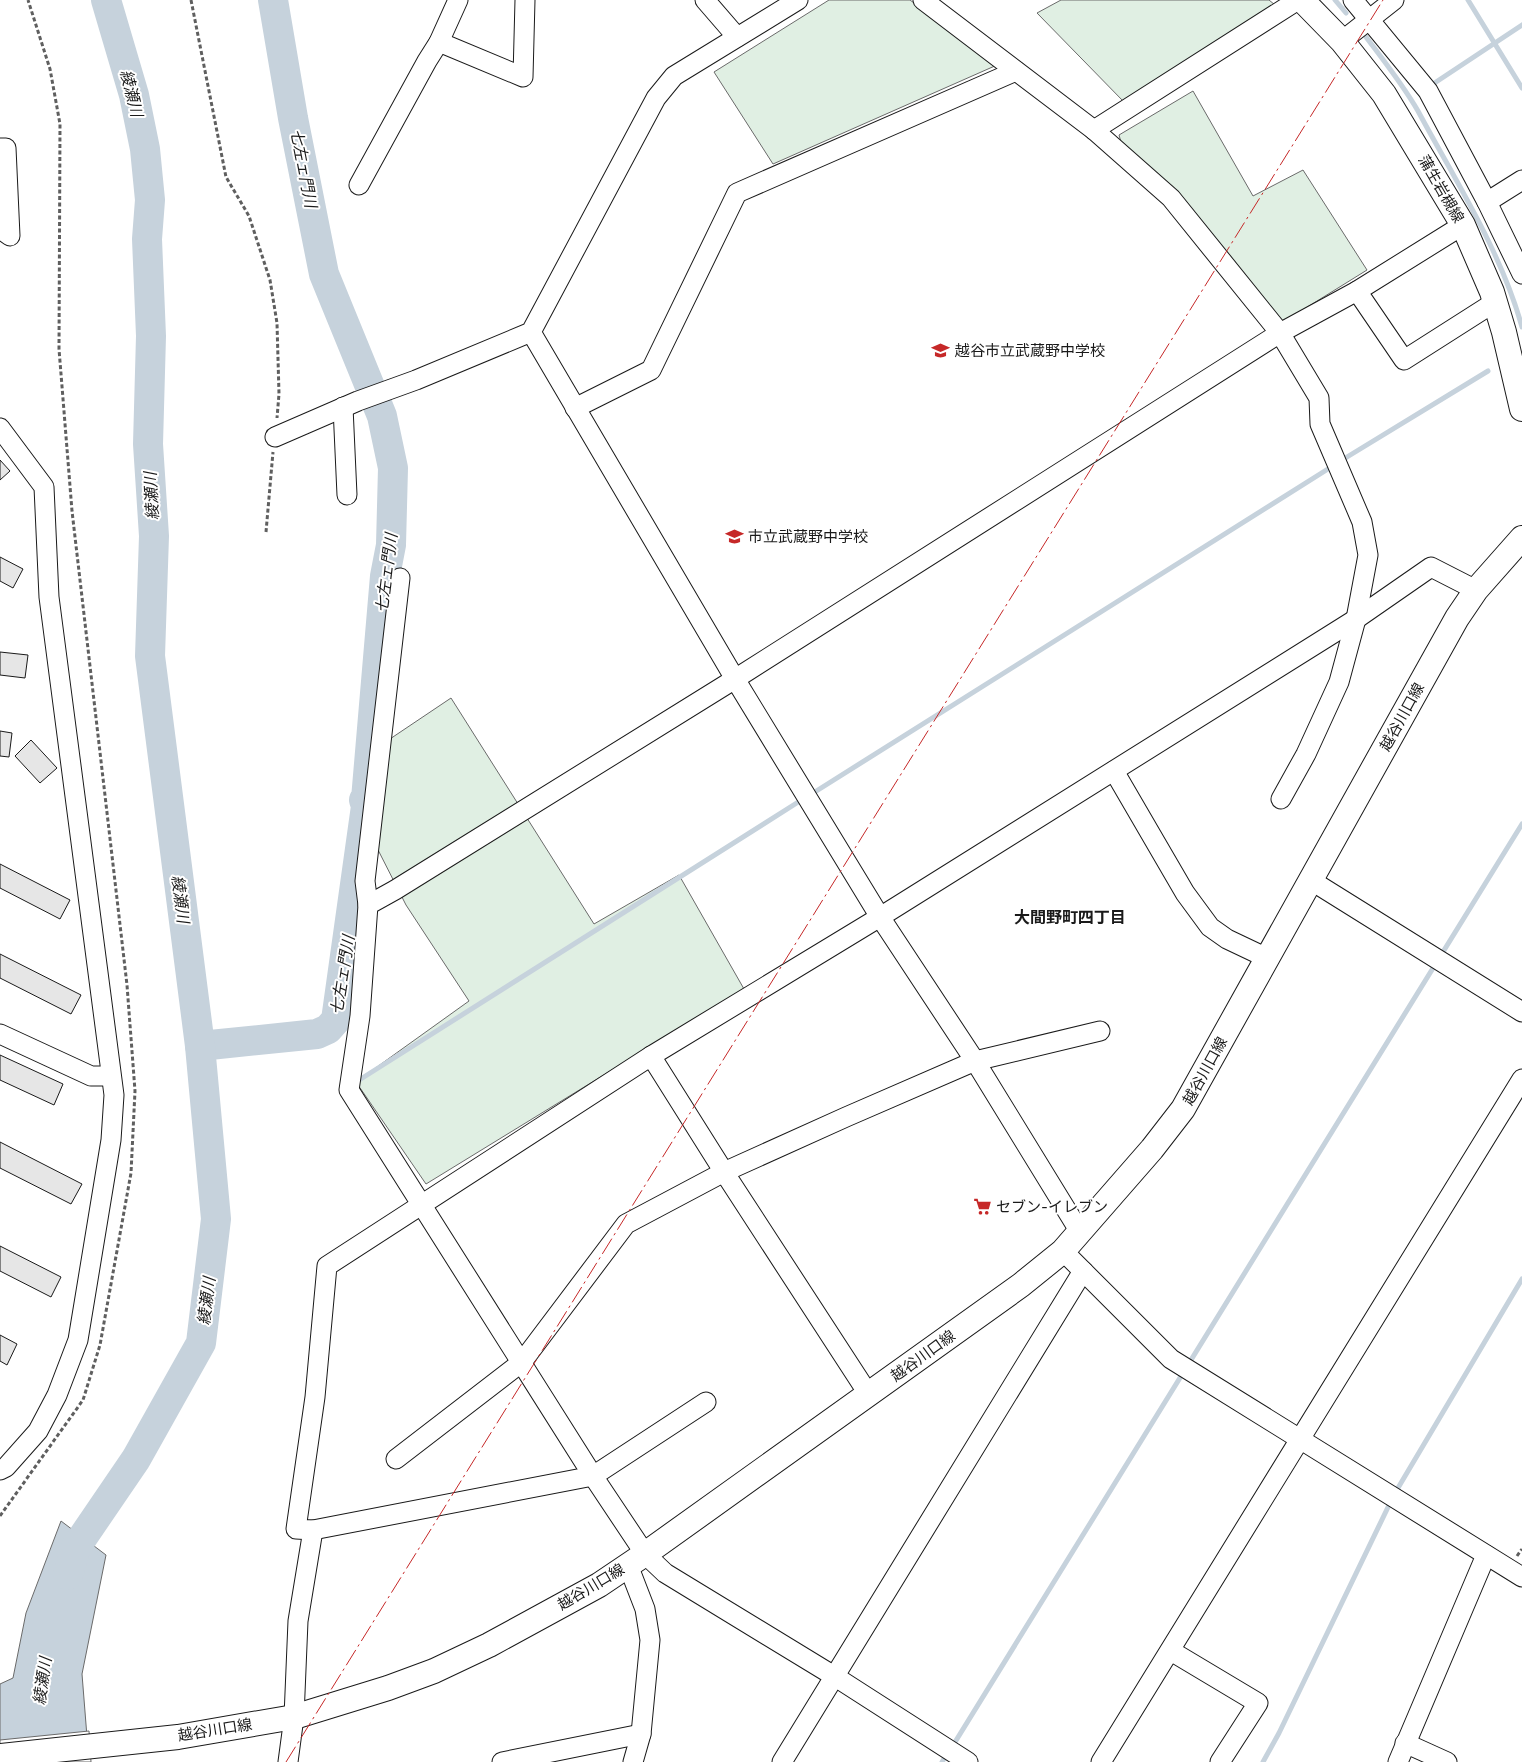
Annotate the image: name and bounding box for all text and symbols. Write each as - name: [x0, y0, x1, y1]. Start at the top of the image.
- water label: 綾瀬川: [116, 67, 148, 121]
- water label: 七左ェ門川: [287, 127, 322, 211]
- street label: 蒲生岩槻線: [1414, 152, 1468, 226]
- school or university icon: 越谷市立武蔵野中学校: [931, 341, 951, 361]
- place label: 越谷市立武蔵野中学校: [954, 341, 1105, 360]
- water label: 綾瀬川: [140, 470, 162, 520]
- school or university icon: 市立武蔵野中学校: [724, 527, 744, 547]
- place label: 市立武蔵野中学校: [748, 527, 868, 546]
- water label: 七左ェ門川: [371, 530, 401, 614]
- street label: 越谷川口線: [1375, 679, 1428, 755]
- water label: 綾瀬川: [168, 874, 194, 926]
- district label: 大間野町四丁目: [1014, 907, 1126, 927]
- water label: 七左ェ門川: [326, 932, 358, 1016]
- street label: 越谷川口線: [1178, 1033, 1231, 1109]
- supermarket icon: セブン-イレブン: [972, 1197, 992, 1217]
- place label: セブン-イレブン: [996, 1197, 1108, 1216]
- water label: 綾瀬川: [193, 1274, 219, 1326]
- street label: 越谷川口線: [886, 1326, 959, 1386]
- street label: 越谷川口線: [553, 1559, 628, 1615]
- water label: 綾瀬川: [29, 1654, 56, 1706]
- street label: 越谷川口線: [175, 1714, 253, 1745]

